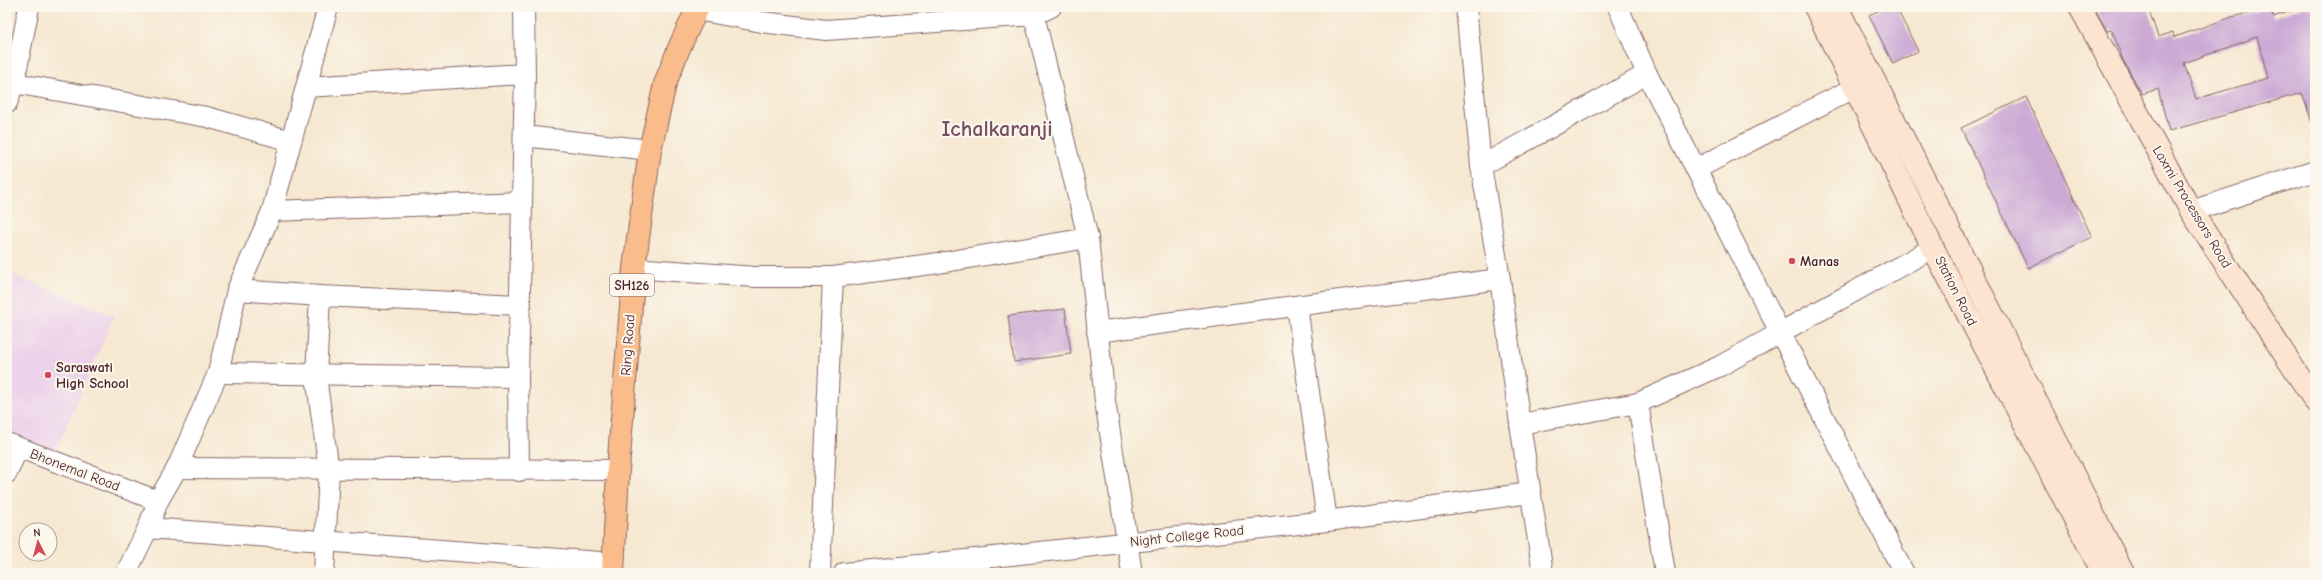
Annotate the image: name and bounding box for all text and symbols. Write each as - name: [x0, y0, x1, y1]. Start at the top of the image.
- district label: Ichalkaranji: [941, 116, 1053, 142]
- street label: Laxmi Processors Road: [2149, 143, 2235, 271]
- place label: Manas: [1800, 253, 1839, 270]
- street label: Station Road: [1931, 253, 1981, 329]
- marker: Manas: [1787, 256, 1797, 266]
- road number: SH126: [610, 274, 654, 296]
- street label: Ring Road: [617, 314, 639, 376]
- place label: Saraswati High School: [56, 359, 129, 392]
- marker: Saraswati High School: [43, 370, 53, 380]
- street label: Bhonemal Road: [28, 445, 122, 495]
- north arrow: [18, 522, 58, 562]
- street label: Night College Road: [1129, 522, 1245, 550]
- text: N: [33, 526, 41, 539]

